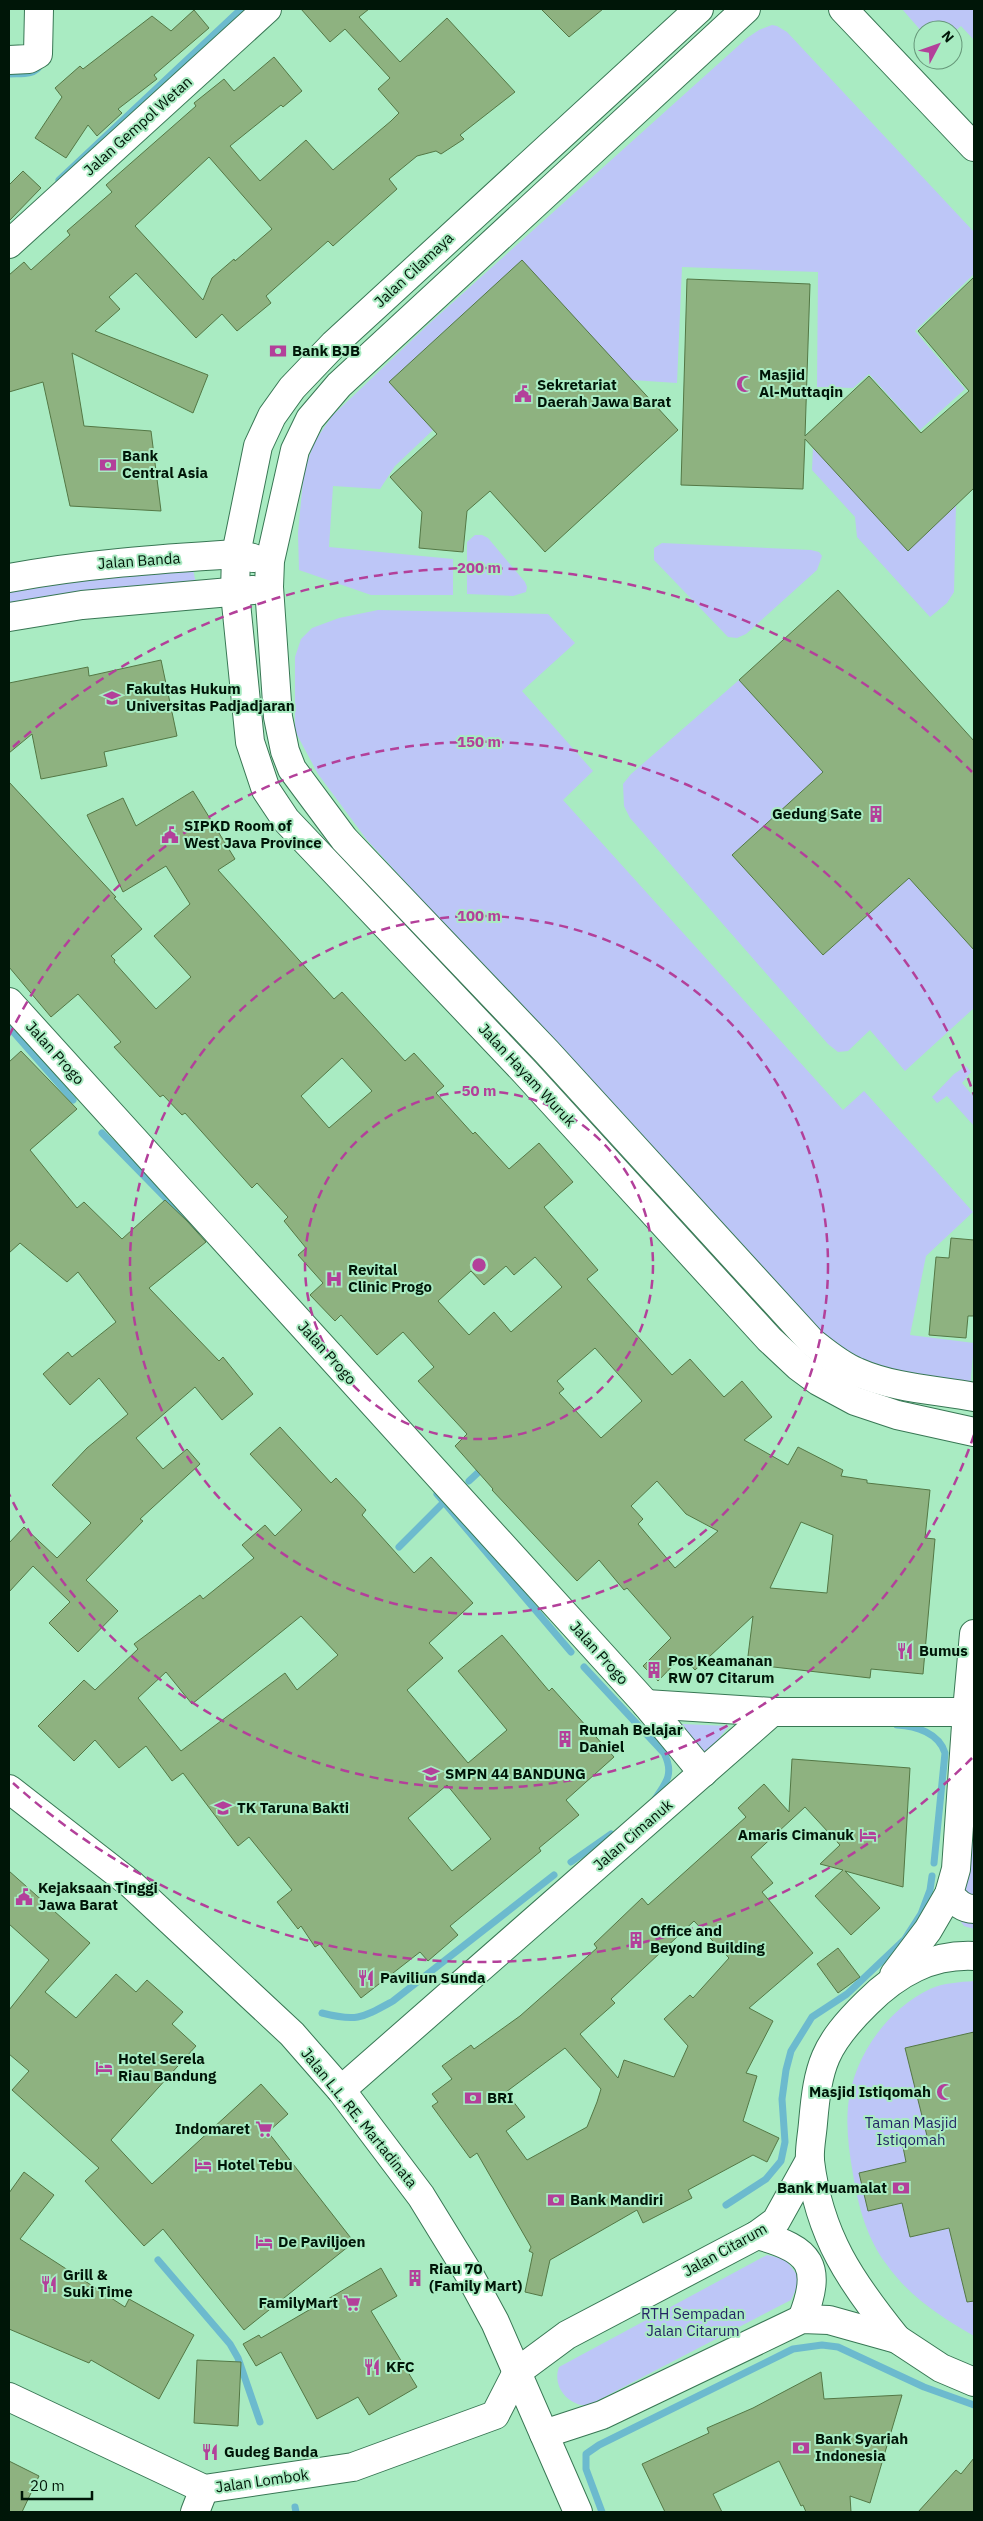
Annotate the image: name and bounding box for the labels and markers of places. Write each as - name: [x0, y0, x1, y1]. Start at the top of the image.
- bank icon: Bank BJB: [268, 341, 288, 361]
- place label: Bank BJB: [292, 341, 360, 360]
- place label: Masjid Al-Muttaqin: [759, 365, 843, 401]
- mosque icon: Masjid Al-Muttaqin: [735, 374, 755, 394]
- place label: Sekretariat Daerah Jawa Barat: [537, 375, 671, 411]
- public building icon: Sekretariat Daerah Jawa Barat: [513, 384, 533, 404]
- place label: Bank Central Asia: [122, 446, 208, 482]
- bank icon: Bank Central Asia: [98, 455, 118, 475]
- place label: Fakultas Hukum Universitas Padjadjaran: [126, 679, 295, 715]
- school or university icon: Fakultas Hukum Universitas Padjadjaran: [102, 688, 122, 708]
- place label: Gedung Sate: [772, 804, 862, 823]
- building icon: Gedung Sate: [866, 804, 886, 824]
- place label: SIPKD Room of West Java Province: [184, 816, 322, 852]
- public building icon: SIPKD Room of West Java Province: [160, 825, 180, 845]
- centre of rings: [470, 1256, 488, 1274]
- place label: Revital Clinic Progo: [348, 1260, 432, 1296]
- hospital icon: Revital Clinic Progo: [324, 1269, 344, 1289]
- restaurant icon: Bumus: [895, 1641, 915, 1661]
- place label: Bumus: [919, 1641, 968, 1660]
- place label: Pos Keamanan RW 07 Citarum: [668, 1651, 774, 1687]
- building icon: Pos Keamanan RW 07 Citarum: [644, 1660, 664, 1680]
- place label: Rumah Belajar Daniel: [579, 1720, 683, 1756]
- building icon: Rumah Belajar Daniel: [555, 1729, 575, 1749]
- school or university icon: SMPN 44 BANDUNG: [421, 1764, 441, 1784]
- place label: SMPN 44 BANDUNG: [445, 1764, 586, 1783]
- school or university icon: TK Taruna Bakti: [213, 1798, 233, 1818]
- place label: TK Taruna Bakti: [237, 1798, 349, 1817]
- place label: Amaris Cimanuk: [738, 1825, 854, 1844]
- hotel icon: Amaris Cimanuk: [858, 1825, 878, 1845]
- place label: Kejaksaan Tinggi Jawa Barat: [38, 1878, 158, 1914]
- public building icon: Kejaksaan Tinggi Jawa Barat: [14, 1887, 34, 1907]
- place label: Office and Beyond Building: [650, 1921, 765, 1957]
- building icon: Office and Beyond Building: [626, 1930, 646, 1950]
- restaurant icon: Paviliun Sunda: [356, 1968, 376, 1988]
- place label: Paviliun Sunda: [380, 1968, 486, 1987]
- place label: Hotel Serela Riau Bandung: [118, 2049, 217, 2085]
- hotel icon: Hotel Serela Riau Bandung: [94, 2058, 114, 2078]
- place label: Masjid Istiqomah: [809, 2082, 931, 2101]
- mosque icon: Masjid Istiqomah: [935, 2082, 955, 2102]
- bank icon: BRI: [463, 2088, 483, 2108]
- place label: BRI: [487, 2088, 514, 2107]
- place label: Indomaret: [175, 2119, 250, 2138]
- supermarket icon: Indomaret: [254, 2119, 274, 2139]
- hotel icon: Hotel Tebu: [193, 2155, 213, 2175]
- place label: Hotel Tebu: [217, 2155, 293, 2174]
- place label: Bank Muamalat: [777, 2178, 887, 2197]
- bank icon: Bank Muamalat: [891, 2178, 911, 2198]
- bank icon: Bank Mandiri: [546, 2190, 566, 2210]
- place label: Bank Mandiri: [570, 2190, 663, 2209]
- hotel icon: De Paviljoen: [254, 2232, 274, 2252]
- place label: De Paviljoen: [278, 2232, 365, 2251]
- place label: Riau 70 (Family Mart): [429, 2259, 522, 2295]
- place label: Grill & Suki Time: [63, 2265, 133, 2301]
- building icon: Riau 70 (Family Mart): [405, 2268, 425, 2288]
- restaurant icon: Grill & Suki Time: [39, 2274, 59, 2294]
- place label: FamilyMart: [258, 2293, 338, 2312]
- supermarket icon: FamilyMart: [342, 2293, 362, 2313]
- restaurant icon: KFC: [362, 2357, 382, 2377]
- place label: KFC: [386, 2357, 415, 2376]
- place label: Bank Syariah Indonesia: [815, 2429, 908, 2465]
- bank icon: Bank Syariah Indonesia: [791, 2438, 811, 2458]
- restaurant icon: Gudeg Banda: [200, 2442, 220, 2462]
- place label: Gudeg Banda: [224, 2442, 319, 2461]

